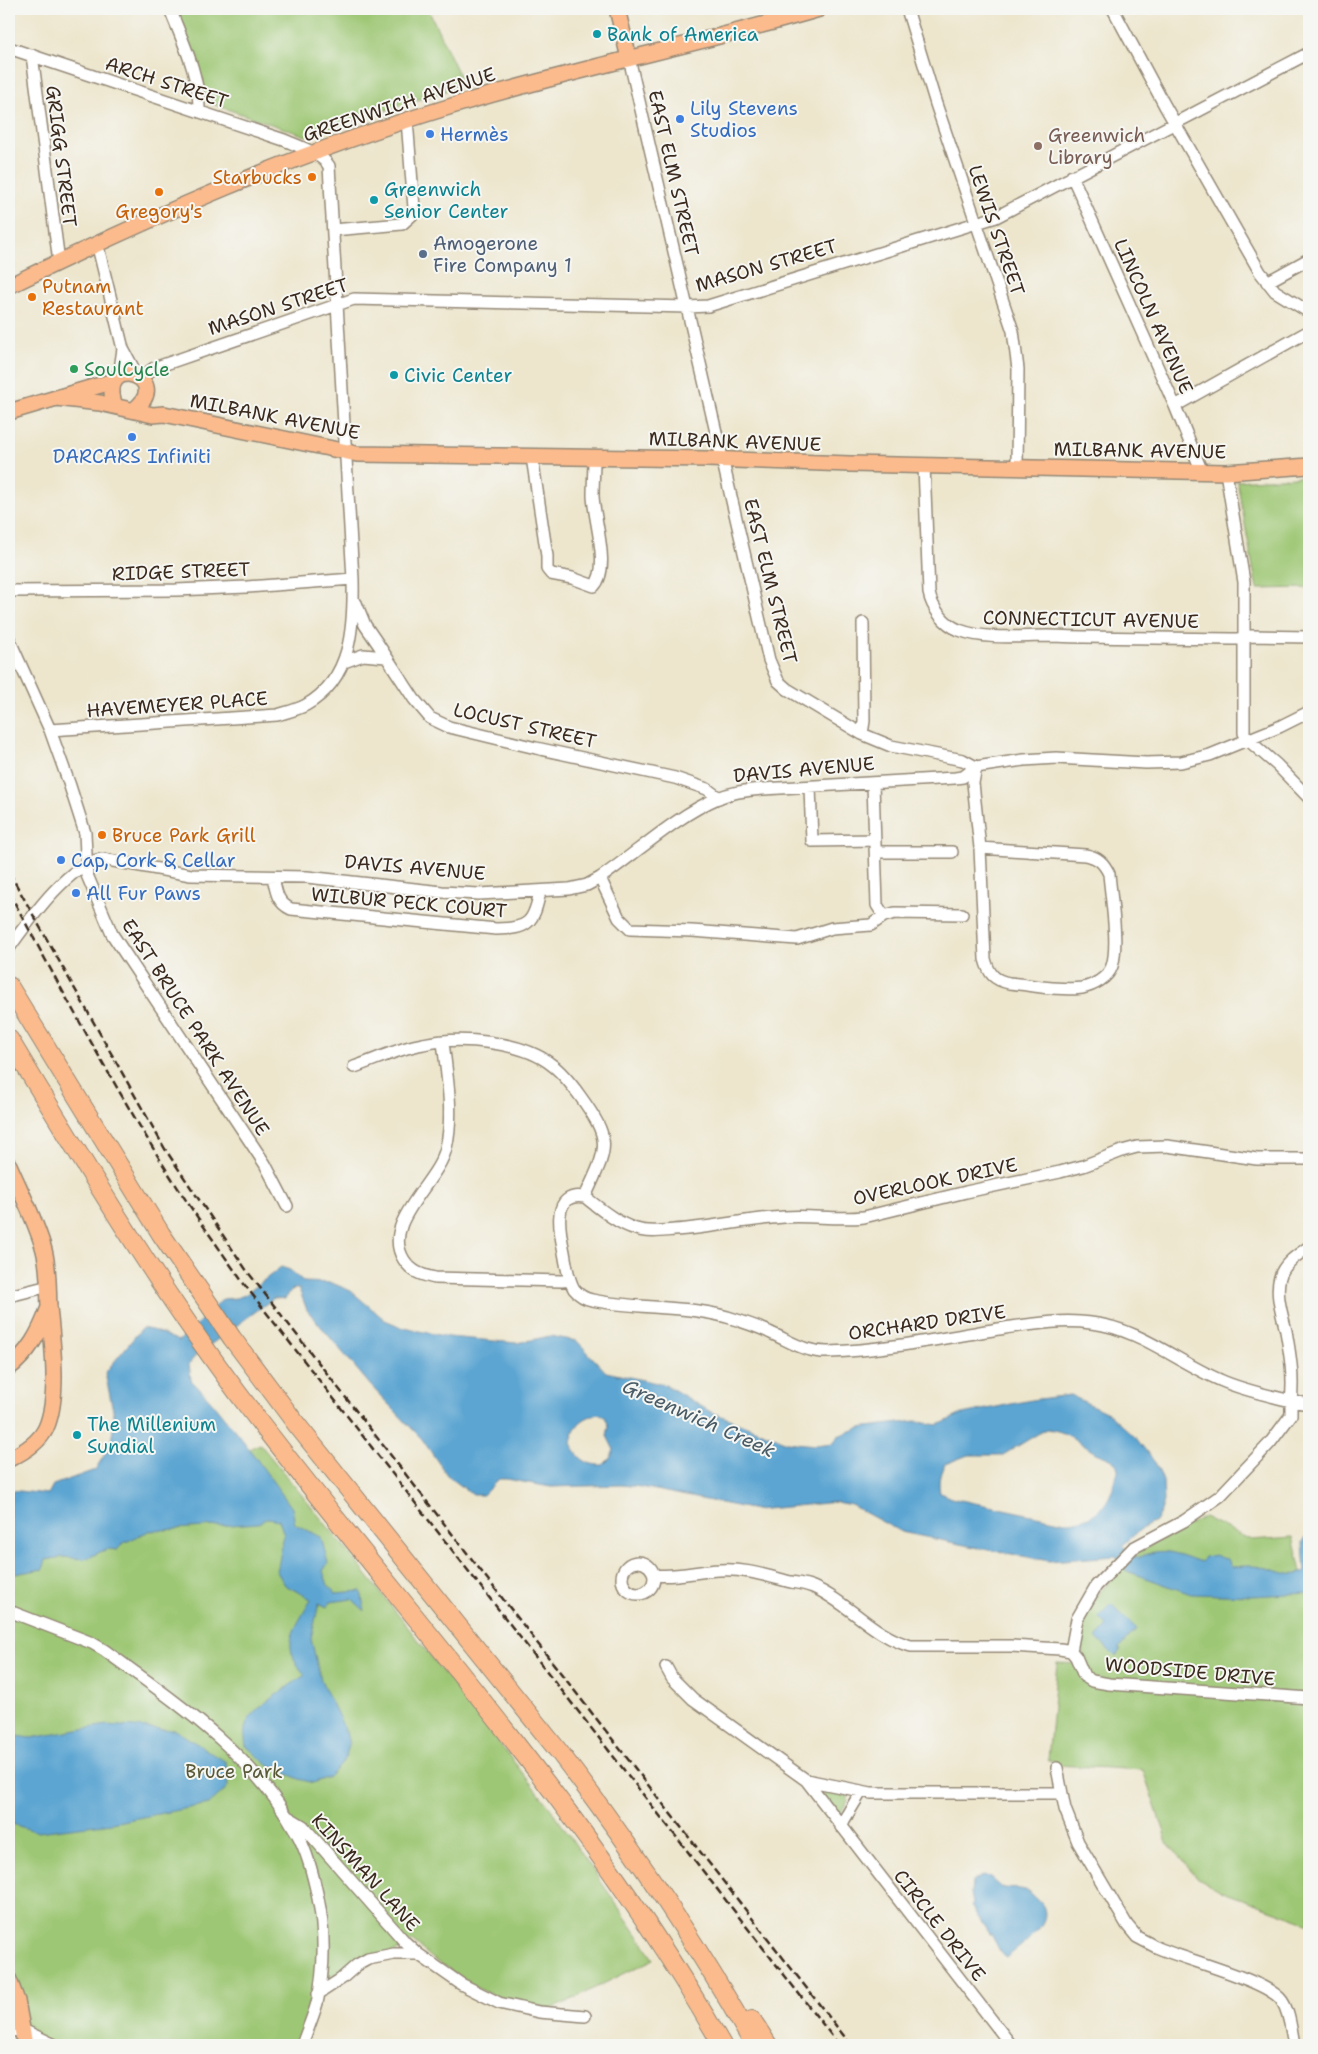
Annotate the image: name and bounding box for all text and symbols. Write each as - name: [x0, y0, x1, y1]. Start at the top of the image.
- place label: Bank of America: [607, 22, 759, 47]
- marker: Bank of America: [591, 28, 603, 40]
- street label: ARCH STREET: [102, 51, 232, 114]
- street label: GREENWICH AVENUE: [300, 61, 499, 147]
- street label: GRIGG STREET: [40, 84, 83, 229]
- street label: EAST ELM STREET: [642, 88, 705, 259]
- place label: Lily Stevens Studios: [690, 96, 798, 143]
- marker: Lily Stevens Studios: [674, 113, 686, 125]
- place label: Hermès: [440, 122, 509, 147]
- place label: Greenwich Library: [1048, 123, 1145, 170]
- marker: Hermès: [424, 128, 436, 140]
- marker: Greenwich Library: [1032, 140, 1044, 152]
- street label: LEWIS STREET: [963, 162, 1031, 299]
- place label: Starbucks: [212, 165, 302, 190]
- marker: Starbucks: [306, 171, 318, 183]
- place label: Greenwich Senior Center: [384, 177, 509, 224]
- marker: Gregory's: [153, 186, 165, 198]
- marker: Greenwich Senior Center: [368, 194, 380, 206]
- place label: Gregory's: [115, 199, 203, 224]
- place label: Amogerone Fire Company 1: [433, 231, 572, 278]
- street label: MASON STREET: [692, 233, 840, 298]
- street label: LINCOLN AVENUE: [1108, 235, 1199, 398]
- marker: Amogerone Fire Company 1: [417, 248, 429, 260]
- street label: MASON STREET: [205, 272, 352, 341]
- place label: Putnam Restaurant: [42, 274, 144, 321]
- marker: Putnam Restaurant: [26, 291, 38, 303]
- place label: SoulCycle: [84, 357, 170, 382]
- marker: SoulCycle: [68, 363, 80, 375]
- place label: Civic Center: [404, 363, 512, 388]
- marker: Civic Center: [388, 369, 400, 381]
- street label: MILBANK AVENUE: [188, 388, 362, 445]
- street label: MILBANK AVENUE: [648, 426, 822, 457]
- marker: DARCARS Infiniti: [126, 431, 138, 443]
- street label: MILBANK AVENUE: [1053, 436, 1227, 465]
- place label: DARCARS Infiniti: [53, 444, 211, 469]
- street label: EAST ELM STREET: [738, 496, 803, 667]
- street label: RIDGE STREET: [111, 557, 251, 586]
- street label: CONNECTICUT AVENUE: [983, 605, 1199, 634]
- street label: HAVEMEYER PLACE: [86, 686, 269, 723]
- street label: LOCUST STREET: [451, 697, 599, 754]
- street label: DAVIS AVENUE: [732, 751, 876, 788]
- place label: Bruce Park Grill: [112, 823, 256, 848]
- marker: Bruce Park Grill: [96, 829, 108, 841]
- place label: Cap, Cork & Cellar: [71, 848, 236, 873]
- street label: DAVIS AVENUE: [343, 849, 487, 886]
- marker: Cap, Cork & Cellar: [55, 854, 67, 866]
- place label: All Fur Paws: [86, 881, 201, 906]
- street label: WILBUR PECK COURT: [310, 881, 508, 924]
- marker: All Fur Paws: [70, 887, 82, 899]
- street label: EAST BRUCE PARK AVENUE: [116, 914, 275, 1140]
- street label: OVERLOOK DRIVE: [851, 1152, 1020, 1211]
- street label: ORCHARD DRIVE: [847, 1299, 1008, 1346]
- water label: Greenwich Creek: [619, 1373, 780, 1464]
- place label: The Millenium Sundial: [87, 1412, 216, 1459]
- marker: The Millenium Sundial: [71, 1429, 83, 1441]
- street label: WOODSIDE DRIVE: [1104, 1652, 1276, 1691]
- park label: Bruce Park: [185, 1759, 283, 1784]
- street label: KINSMAN LANE: [306, 1808, 425, 1937]
- street label: CIRCLE DRIVE: [888, 1864, 991, 1986]

